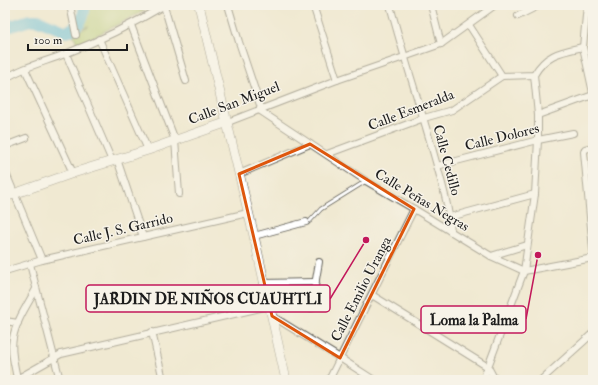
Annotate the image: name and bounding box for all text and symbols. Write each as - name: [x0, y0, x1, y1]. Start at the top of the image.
- scale bar: [28, 26, 127, 52]
- text: 100 m: [34, 33, 63, 48]
- street label: Calle San Miguel: [186, 78, 282, 128]
- street label: Calle Esmeralda: [366, 86, 457, 134]
- street label: Calle Dolores: [463, 120, 541, 154]
- street label: Calle Cedillo: [429, 123, 465, 197]
- street label: Calle Peñas Negras: [372, 165, 472, 235]
- street label: Calle J. S. Garrido: [72, 209, 175, 249]
- street label: Calle Emilio Uranga: [327, 233, 395, 344]
- callout: JARDIN DE NIÑOS CUAUHTLI: [86, 285, 330, 312]
- text: JARDIN DE NIÑOS CUAUHTLI: [93, 288, 322, 310]
- callout: Loma la Palma: [421, 306, 526, 333]
- text: Loma la Palma: [430, 311, 519, 330]

